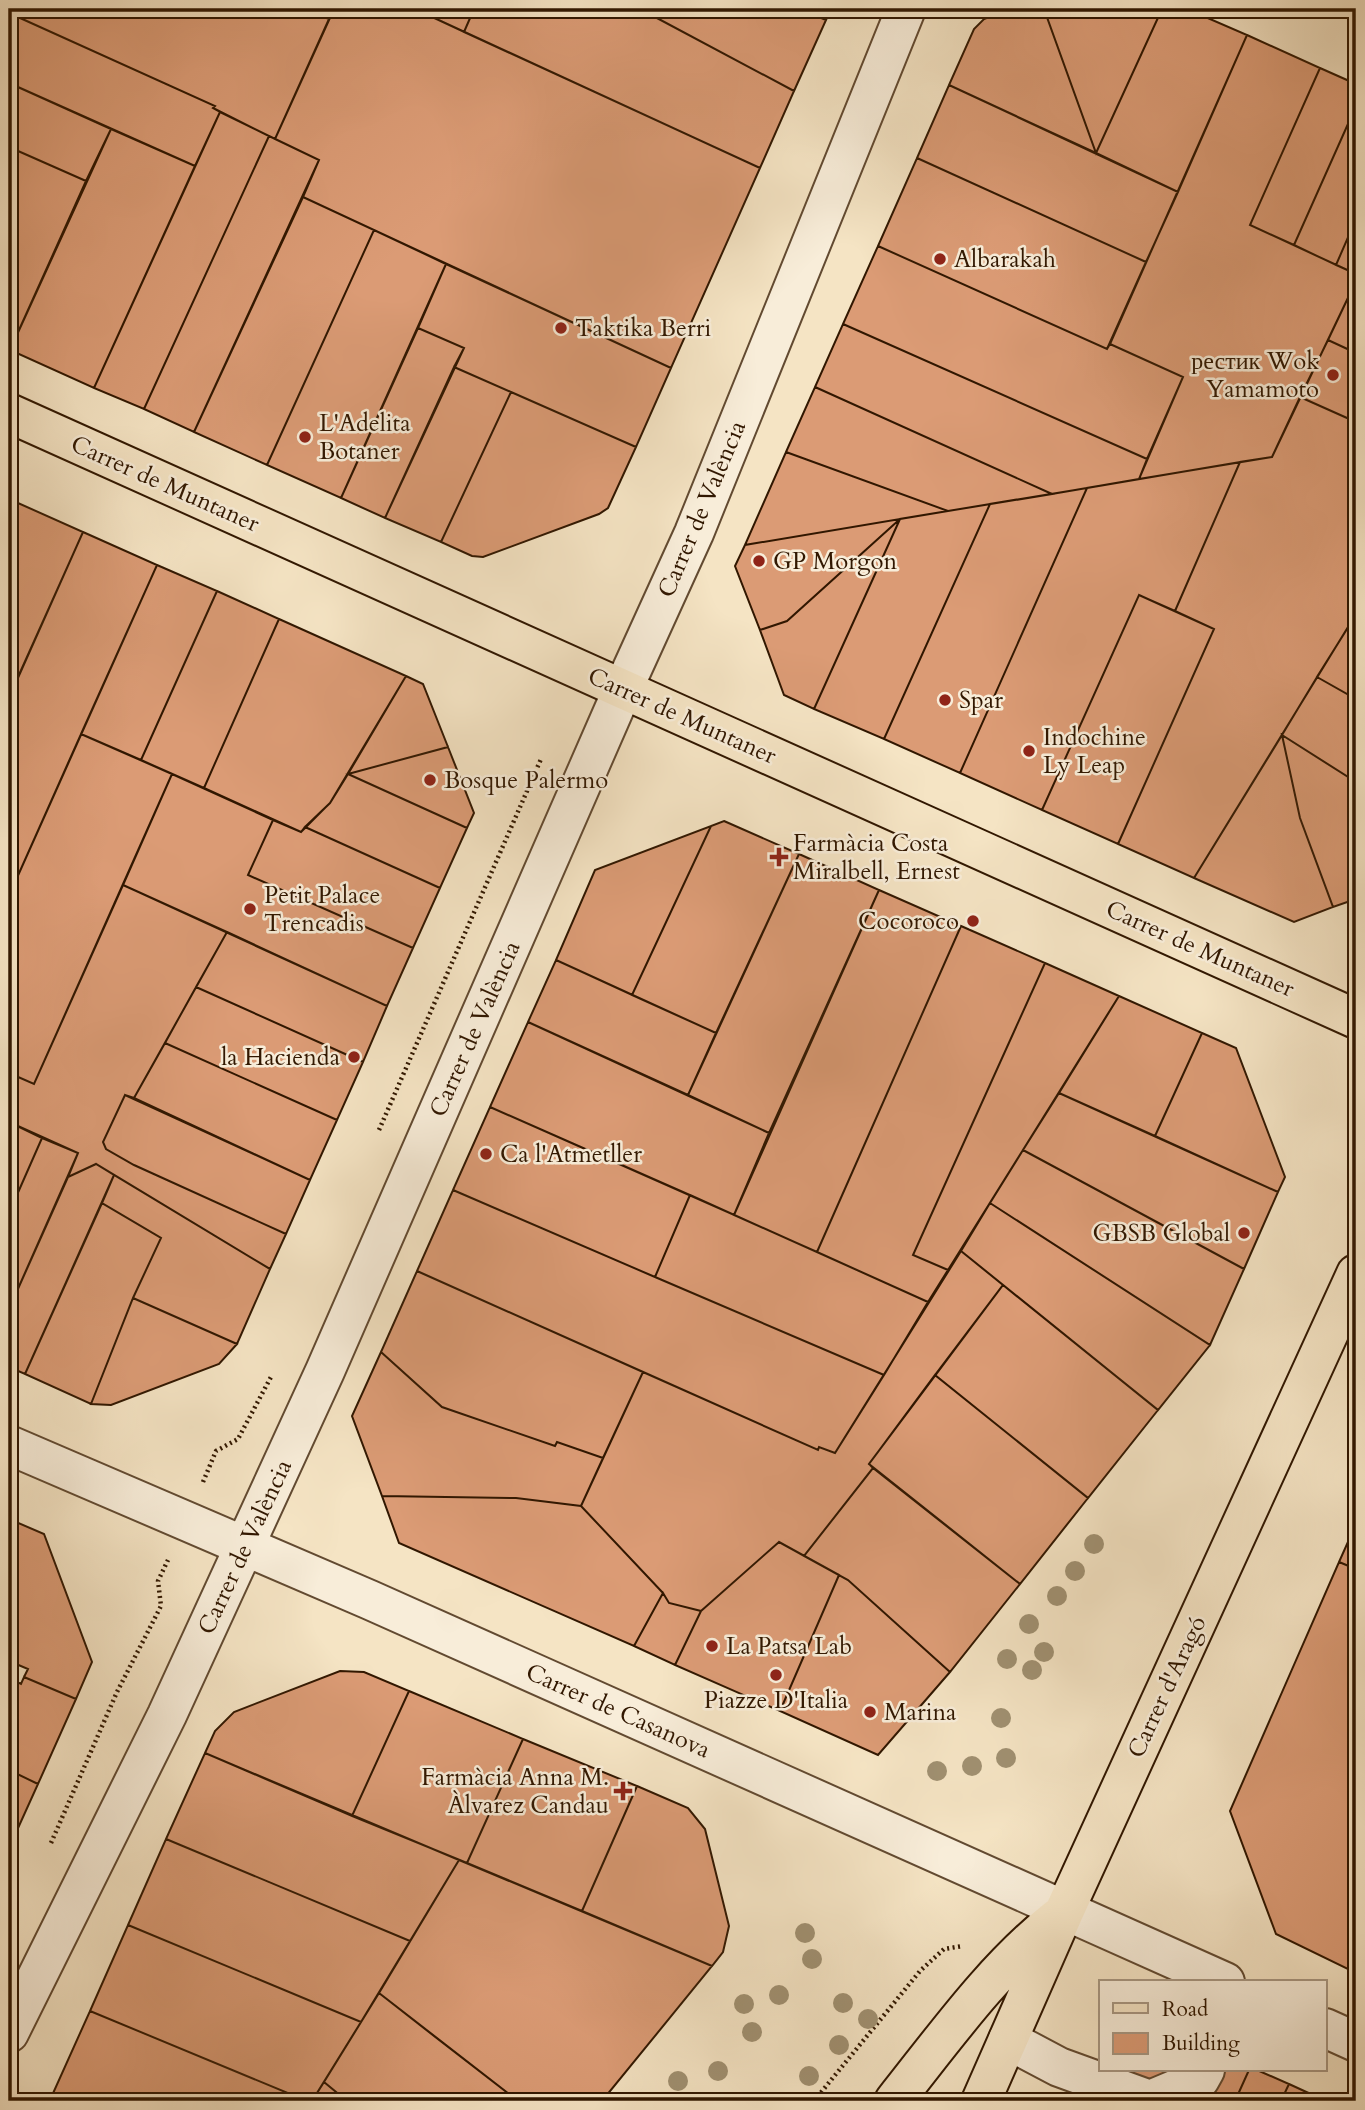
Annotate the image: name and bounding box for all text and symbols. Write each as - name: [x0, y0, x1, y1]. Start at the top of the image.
- place label: Albarakah: [954, 243, 1056, 276]
- marker: Albarakah: [932, 251, 948, 267]
- place label: Taktika Berri: [575, 312, 712, 345]
- marker: Taktika Berri: [553, 320, 569, 336]
- place label: рестик Wok Yamamoto: [1191, 345, 1319, 406]
- marker: рестик Wok Yamamoto: [1325, 367, 1341, 383]
- place label: L'Adelita Botaner: [319, 407, 411, 468]
- street label: Carrer de València: [650, 415, 754, 603]
- street label: Carrer de Muntaner: [66, 428, 265, 540]
- marker: L'Adelita Botaner: [297, 429, 313, 445]
- place label: GP Morgon: [773, 545, 897, 578]
- marker: GP Morgon: [751, 553, 767, 569]
- street label: Carrer de Muntaner: [583, 660, 782, 772]
- place label: Spar: [959, 684, 1003, 717]
- marker: Spar: [937, 692, 953, 708]
- place label: Indochine Ly Leap: [1043, 721, 1146, 782]
- marker: Indochine Ly Leap: [1021, 743, 1037, 759]
- place label: Bosque Palermo: [444, 764, 608, 797]
- marker: Bosque Palermo: [422, 772, 438, 788]
- place label: Farmàcia Costa Miralbell, Ernest: [793, 827, 960, 888]
- marker: Farmàcia Costa Miralbell, Ernest: [771, 849, 787, 865]
- place label: Petit Palace Trencadis: [264, 879, 380, 940]
- street label: Carrer de Muntaner: [1101, 893, 1300, 1005]
- marker: Petit Palace Trencadis: [242, 901, 258, 917]
- place label: Cocoroco: [858, 905, 959, 938]
- marker: Cocoroco: [965, 913, 981, 929]
- street label: Carrer de València: [421, 935, 529, 1122]
- place label: la Hacienda: [221, 1041, 341, 1074]
- marker: la Hacienda: [346, 1049, 362, 1065]
- place label: Ca l'Atmetller: [500, 1138, 642, 1171]
- marker: Ca l'Atmetller: [478, 1146, 494, 1162]
- place label: GBSB Global: [1092, 1217, 1230, 1250]
- marker: GBSB Global: [1236, 1225, 1252, 1241]
- street label: Carrer de València: [190, 1454, 300, 1640]
- street label: Carrer d'Aragó: [1120, 1611, 1214, 1763]
- place label: La Patsa Lab: [726, 1630, 852, 1663]
- marker: La Patsa Lab: [704, 1638, 720, 1654]
- street label: Carrer de Casanova: [521, 1656, 716, 1767]
- marker: Piazze D'Italia: [768, 1667, 784, 1683]
- place label: Piazze D'Italia: [704, 1684, 849, 1717]
- place label: Marina: [884, 1696, 957, 1729]
- marker: Marina: [862, 1704, 878, 1720]
- place label: Farmàcia Anna M. Àlvarez Candau: [421, 1761, 609, 1822]
- marker: Farmàcia Anna M. Àlvarez Candau: [615, 1783, 631, 1799]
- legend: [1099, 1980, 1326, 2072]
- text: Road: [1162, 1995, 1208, 2024]
- text: Building: [1162, 2029, 1240, 2058]

